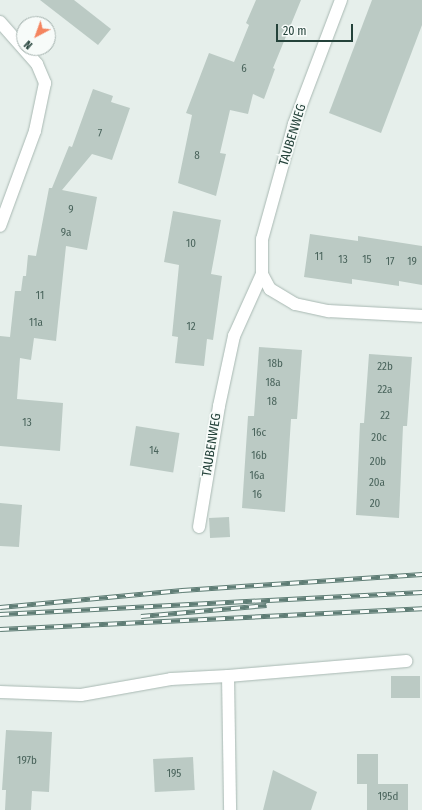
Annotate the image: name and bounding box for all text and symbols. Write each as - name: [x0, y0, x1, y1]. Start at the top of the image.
- north arrow: [16, 16, 56, 56]
- scale bar: [278, 16, 355, 42]
- text: 20 m: [283, 24, 307, 38]
- text: N: [22, 38, 35, 52]
- house number: 6: [241, 62, 247, 76]
- street label: TAUBENWEG: [276, 102, 310, 168]
- house number: 7: [98, 127, 102, 141]
- house number: 8: [194, 149, 200, 163]
- house number: 9: [68, 203, 74, 217]
- house number: 9a: [61, 226, 71, 240]
- house number: 10: [186, 237, 196, 251]
- house number: 11: [315, 250, 323, 264]
- house number: 13: [338, 253, 348, 267]
- house number: 15: [362, 253, 372, 267]
- house number: 17: [386, 255, 394, 269]
- house number: 19: [407, 255, 417, 269]
- house number: 11: [36, 289, 44, 303]
- house number: 11a: [29, 316, 43, 330]
- house number: 12: [186, 320, 196, 334]
- house number: 18b: [267, 357, 283, 371]
- house number: 22b: [377, 360, 393, 374]
- house number: 18a: [265, 376, 281, 390]
- house number: 22a: [377, 383, 393, 397]
- house number: 18: [267, 395, 277, 409]
- house number: 22: [380, 409, 390, 423]
- street label: TAUBENWEG: [199, 412, 225, 478]
- house number: 13: [22, 416, 32, 430]
- house number: 16c: [252, 426, 266, 440]
- house number: 20c: [371, 431, 387, 445]
- house number: 14: [149, 444, 159, 458]
- house number: 16b: [251, 449, 267, 463]
- house number: 20b: [370, 455, 386, 469]
- house number: 16a: [249, 469, 265, 483]
- house number: 20a: [369, 476, 385, 490]
- house number: 16: [252, 488, 262, 502]
- house number: 20: [370, 497, 380, 511]
- house number: 197b: [17, 754, 37, 768]
- house number: 195: [167, 767, 181, 781]
- house number: 195d: [378, 790, 398, 804]

